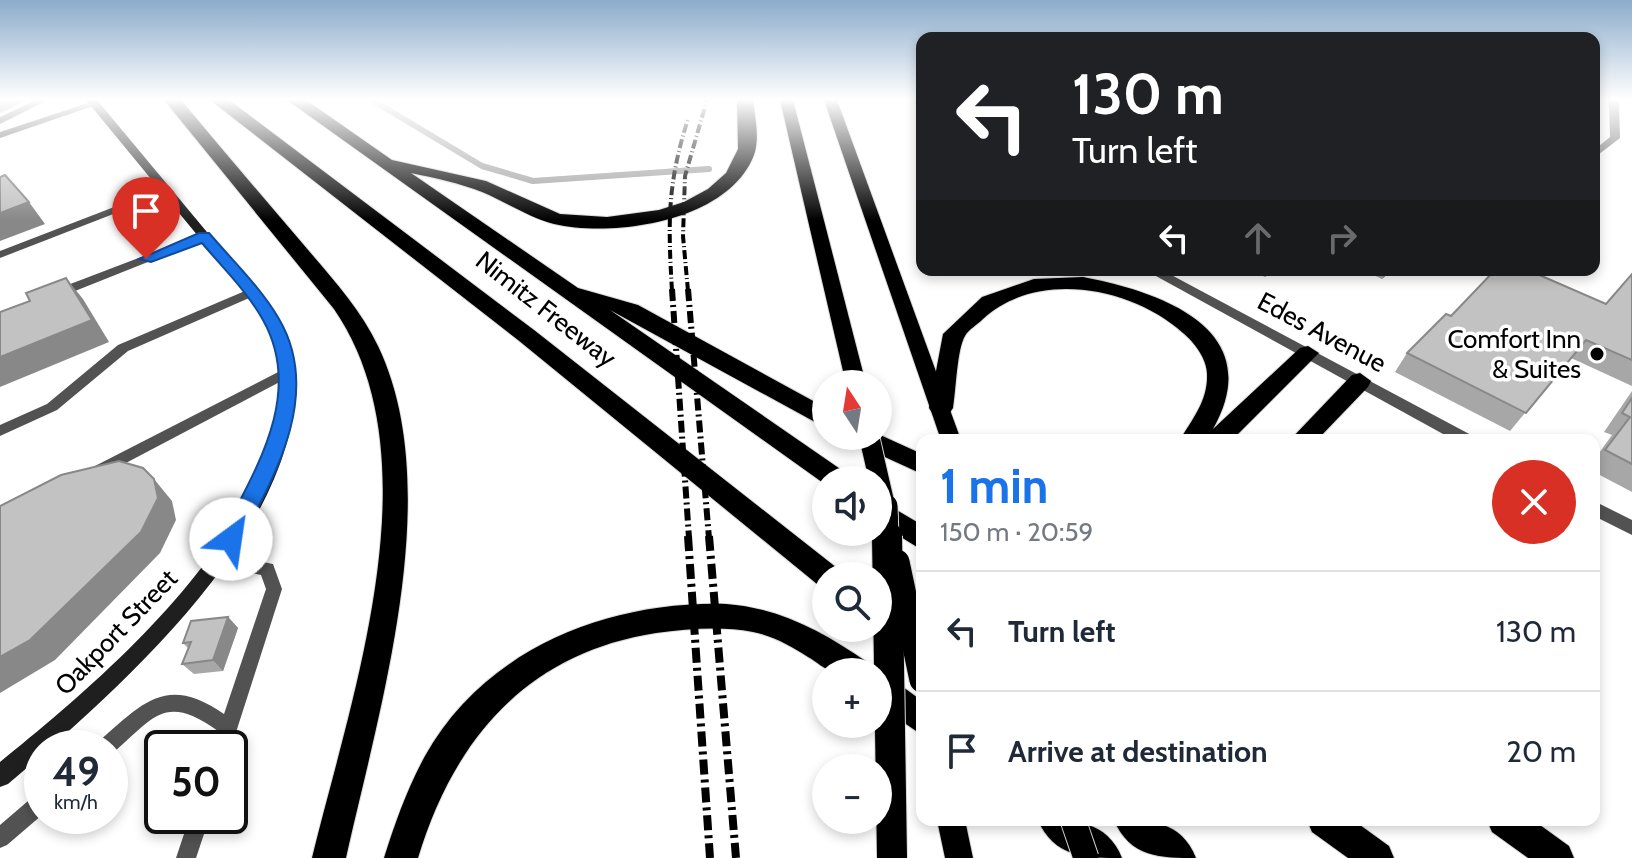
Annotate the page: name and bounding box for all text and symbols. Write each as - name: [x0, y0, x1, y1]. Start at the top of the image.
- text: 130 m: [1072, 60, 1224, 128]
- icon: left: [940, 64, 1044, 168]
- text: Turn left: [1072, 128, 1197, 172]
- pin: [112, 177, 180, 259]
- icon: arrive: [124, 189, 168, 233]
- icon: left: [1152, 216, 1196, 260]
- icon: ahead: [1236, 216, 1280, 260]
- icon: right: [1320, 216, 1364, 260]
- street label: Nimitz Freeway: [469, 244, 623, 374]
- street label: Edes Avenue: [1252, 285, 1392, 379]
- place label: Comfort Inn & Suites: [1447, 323, 1581, 385]
- marker: Comfort Inn & Suites: [1588, 345, 1606, 363]
- north arrow: [812, 370, 892, 450]
- map controls: [812, 370, 892, 834]
- text: 1 min: [940, 457, 1048, 515]
- button: close: [1492, 460, 1576, 544]
- button: sound: [812, 466, 892, 546]
- position arrow: [189, 497, 273, 581]
- text: 150 m · 20:59: [940, 516, 1093, 548]
- street label: Oakport Street: [48, 562, 184, 702]
- button: search: [812, 562, 892, 642]
- icon: left: [940, 609, 984, 653]
- text: Turn left: [1008, 613, 1116, 650]
- text: 130 m: [1496, 613, 1576, 650]
- button: +: [812, 658, 892, 738]
- icon: arrive: [940, 729, 984, 773]
- speed limit sign: 50: [144, 730, 248, 834]
- text: Arrive at destination: [1008, 733, 1268, 770]
- text: 20 m: [1506, 733, 1576, 770]
- text: 49: [52, 747, 100, 796]
- button: −: [812, 754, 892, 834]
- text: km/h: [54, 790, 98, 814]

